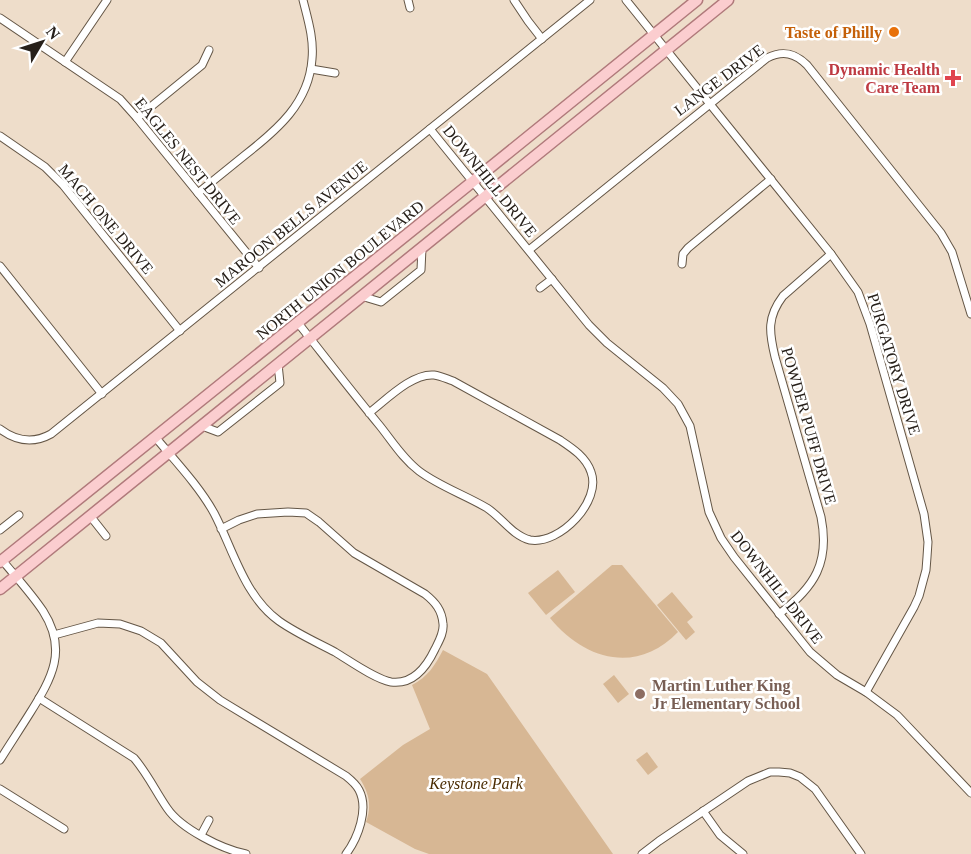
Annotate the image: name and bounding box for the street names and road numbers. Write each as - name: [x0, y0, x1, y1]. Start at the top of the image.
- street label: LANGE DRIVE: [671, 41, 767, 119]
- street label: EAGLES NEST DRIVE: [132, 94, 244, 228]
- street label: DOWNHILL DRIVE: [440, 122, 540, 240]
- street label: MAROON BELLS AVENUE: [212, 157, 370, 291]
- street label: MACH ONE DRIVE: [55, 161, 157, 277]
- street label: NORTH UNION BOULEVARD: [253, 197, 427, 343]
- street label: PURGATORY DRIVE: [864, 291, 924, 437]
- street label: POWDER PUFF DRIVE: [778, 345, 840, 507]
- street label: DOWNHILL DRIVE: [728, 527, 826, 647]

